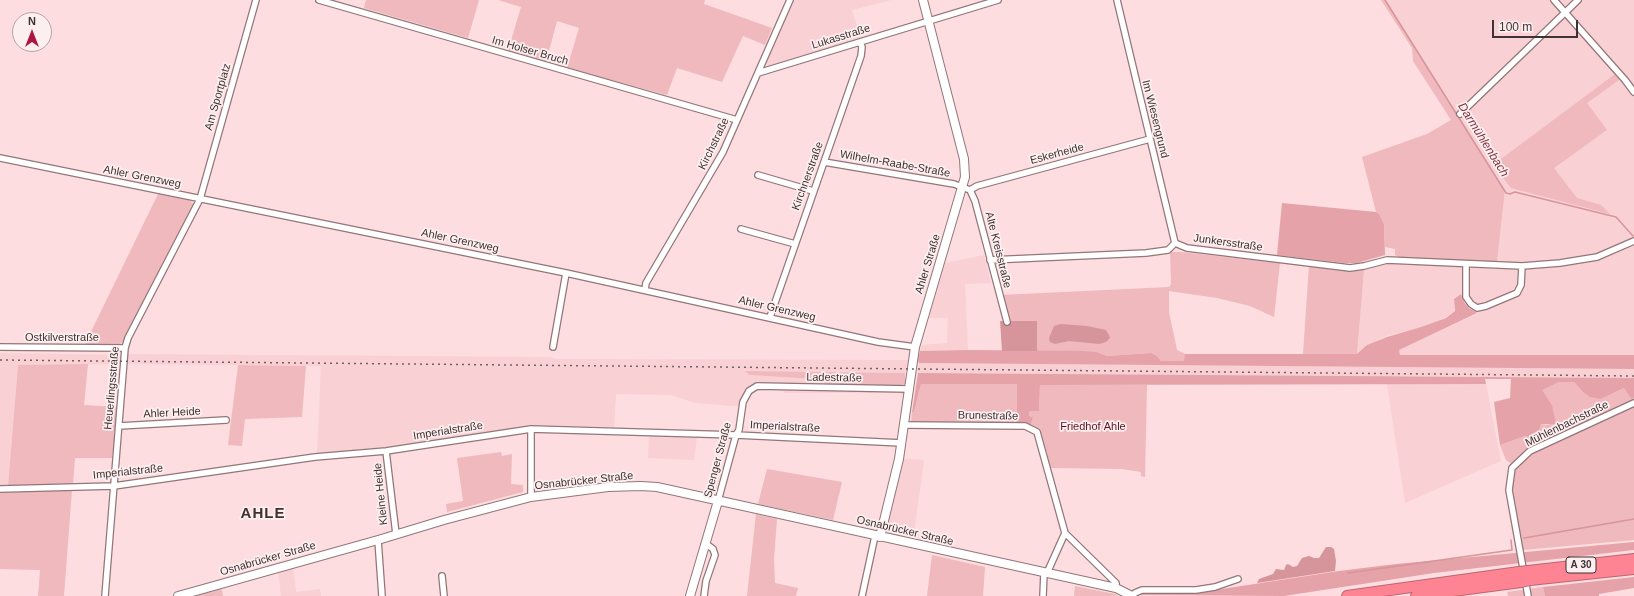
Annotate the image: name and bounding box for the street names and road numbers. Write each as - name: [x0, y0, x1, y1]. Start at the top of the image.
- street label: Lukasstraße: [810, 22, 872, 52]
- street label: Im Holser Bruch: [490, 34, 570, 68]
- street label: Am Sportplatz: [202, 62, 234, 132]
- street label: Im Wiesengrund: [1139, 79, 1171, 159]
- street label: Kirchstraße: [696, 116, 732, 172]
- street label: Kirchnerstraße: [789, 140, 827, 212]
- street label: Eskerheide: [1029, 141, 1085, 167]
- street label: Wilhelm-Raabe-Straße: [839, 148, 951, 180]
- street label: Ahler Grenzweg: [102, 163, 182, 191]
- street label: Alte Kreisstraße: [982, 210, 1014, 290]
- street label: Ahler Grenzweg: [420, 226, 500, 256]
- street label: Junkersstraße: [1193, 232, 1263, 254]
- street label: Ahler Straße: [913, 233, 943, 295]
- street label: Ahler Grenzweg: [737, 294, 817, 324]
- street label: Ostkilverstraße: [25, 331, 99, 345]
- street label: Heuerlingsstraße: [102, 346, 122, 430]
- street label: Ladestraße: [806, 371, 862, 385]
- street label: Mühlenbachstraße: [1523, 398, 1611, 450]
- street label: Ahler Heide: [143, 405, 201, 421]
- street label: Brunestraße: [958, 409, 1018, 423]
- street label: Imperialstraße: [412, 419, 484, 443]
- street label: Imperialstraße: [750, 419, 820, 435]
- street label: Spenger Straße: [702, 421, 734, 499]
- street label: Imperialstraße: [92, 462, 164, 482]
- street label: Kleine Heide: [371, 462, 391, 526]
- street label: Osnabrücker Straße: [534, 469, 634, 493]
- street label: Osnabrücker Straße: [855, 513, 955, 549]
- street label: Osnabrücker Straße: [219, 539, 317, 579]
- road number: A 30: [1566, 557, 1596, 573]

